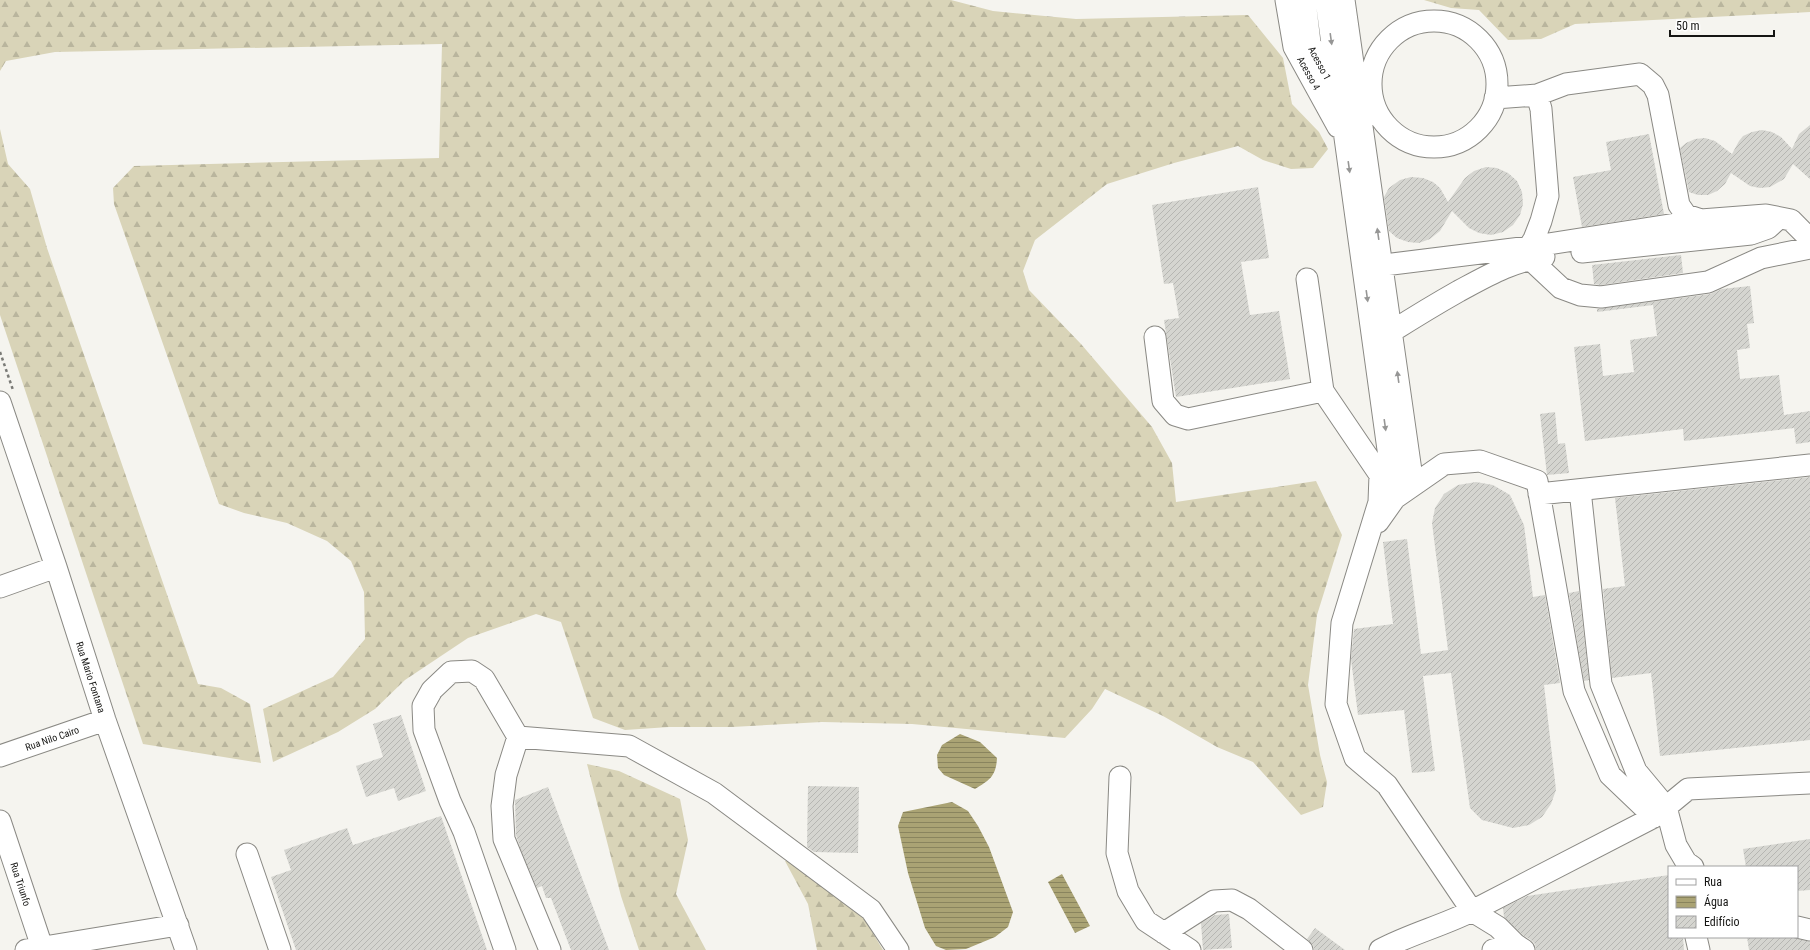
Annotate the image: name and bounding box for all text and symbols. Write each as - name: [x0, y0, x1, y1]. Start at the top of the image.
- scale bar: [1670, 12, 1774, 38]
- text: 50 m: [1676, 19, 1700, 33]
- one-way arrow: [1328, 33, 1334, 45]
- street label: Acesso 1: [1306, 45, 1333, 82]
- street label: Acesso 4: [1295, 55, 1322, 92]
- one-way arrow: [1346, 161, 1352, 173]
- one-way arrow: [1375, 228, 1381, 240]
- one-way arrow: [1364, 290, 1371, 302]
- one-way arrow: [1395, 371, 1401, 383]
- one-way arrow: [1382, 419, 1388, 431]
- street label: Rua Mario Fontana: [74, 640, 107, 714]
- street label: Rua Nilo Cairo: [24, 724, 80, 753]
- street label: Rua Triunfo: [8, 861, 33, 907]
- legend: [1668, 866, 1798, 938]
- text: Rua: [1704, 875, 1722, 889]
- text: Água: [1704, 894, 1729, 909]
- text: Edifício: [1704, 915, 1740, 929]

